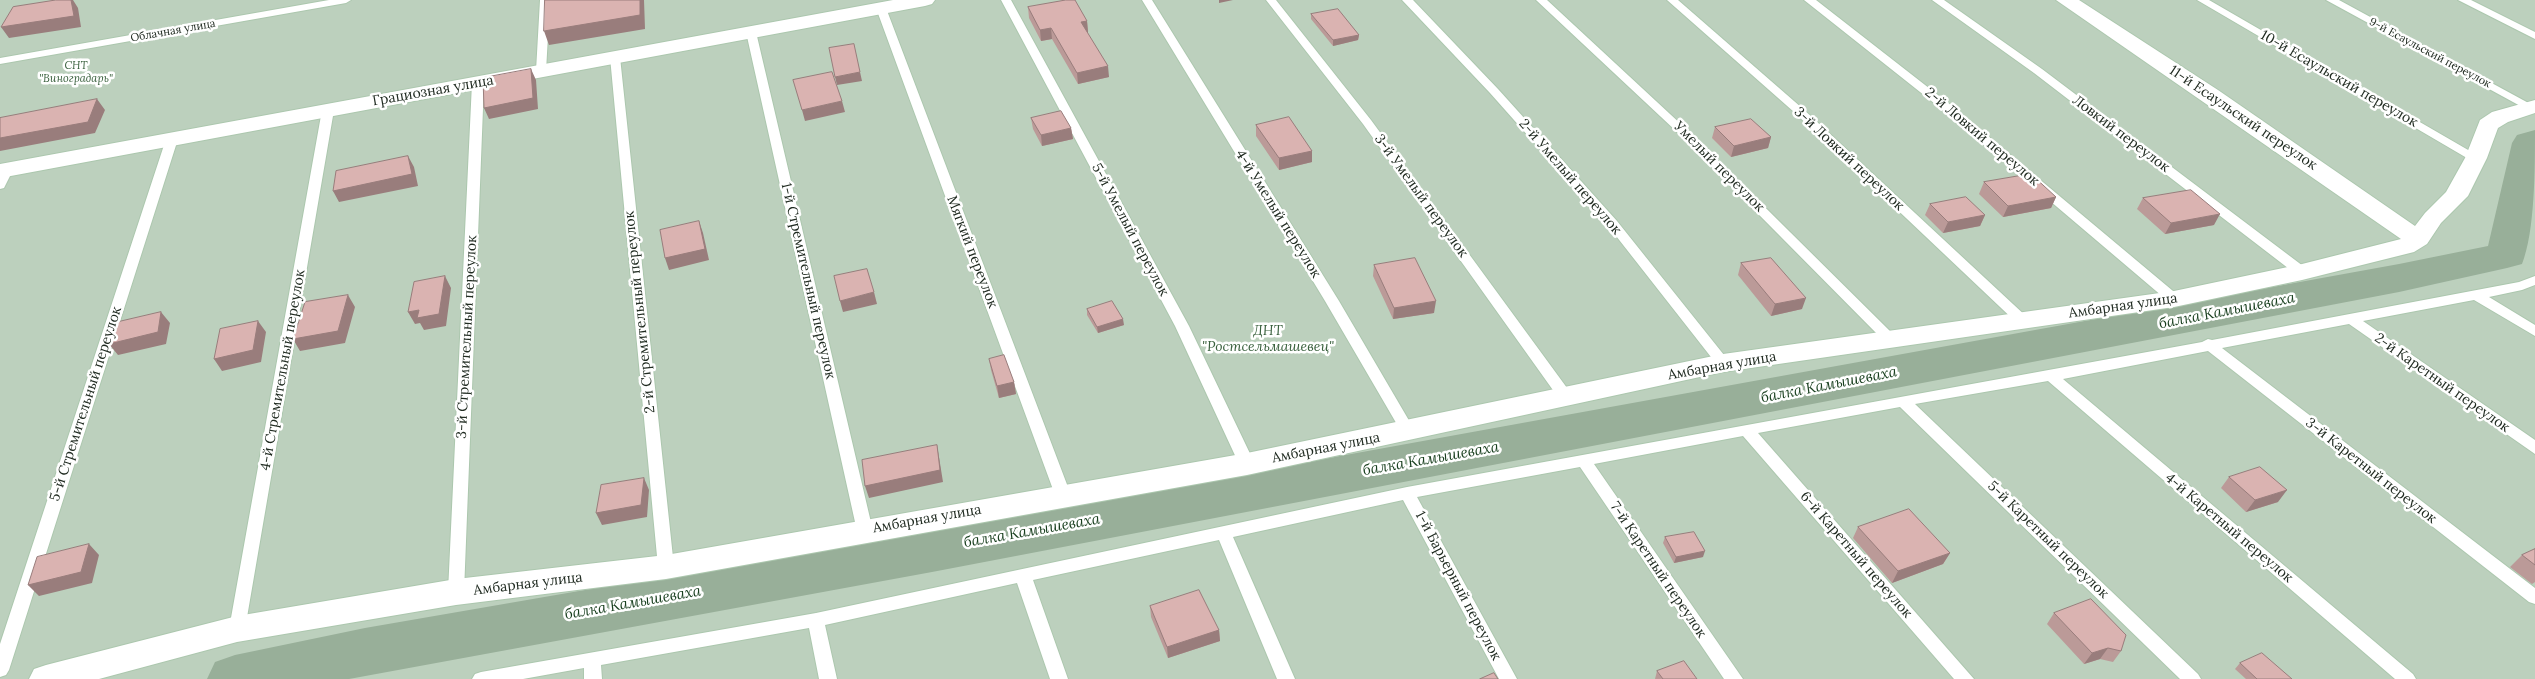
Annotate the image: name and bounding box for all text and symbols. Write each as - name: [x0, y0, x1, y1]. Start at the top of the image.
- street label: 9-й Есаульский переулок: [2367, 15, 2493, 91]
- street label: Облачная улица: [129, 17, 217, 45]
- street label: 10-й Есаульский переулок: [2257, 27, 2421, 131]
- park label: СНТ "Виноградарь": [39, 59, 113, 85]
- street label: 11-й Есаульский переулок: [2166, 62, 2320, 174]
- street label: Грациозная улица: [371, 72, 495, 110]
- street label: 2-й Ловкий переулок: [1922, 84, 2042, 190]
- street label: Ловкий переулок: [2069, 92, 2173, 176]
- street label: 3-й Ловкий переулок: [1791, 104, 1907, 214]
- street label: 2-й Умелый переулок: [1515, 116, 1625, 238]
- street label: Умелый переулок: [1670, 118, 1768, 216]
- street label: 3-й Умелый переулок: [1371, 131, 1471, 261]
- street label: 4-й Умелый переулок: [1232, 147, 1324, 281]
- street label: 5-й Умелый переулок: [1088, 161, 1172, 299]
- street label: 1-й Стремительный переулок: [777, 181, 839, 381]
- street label: Мягкий переулок: [943, 194, 1001, 310]
- street label: 2-й Стремительный переулок: [621, 210, 659, 414]
- street label: 3-й Стремительный переулок: [453, 235, 481, 439]
- street label: 4-й Стремительный переулок: [257, 268, 309, 472]
- water label: балка Камышеваха: [2158, 289, 2296, 333]
- street label: Амбарная улица: [2067, 290, 2179, 322]
- street label: 5-й Стремительный переулок: [47, 305, 125, 503]
- park label: ДНТ "Ростсельмашевец": [1202, 323, 1334, 356]
- street label: 2-й Каретный переулок: [2371, 330, 2513, 436]
- street label: Амбарная улица: [1666, 348, 1778, 384]
- water label: балка Камышеваха: [1760, 363, 1898, 407]
- street label: 3-й Каретный переулок: [2302, 415, 2440, 527]
- street label: Амбарная улица: [1271, 429, 1381, 467]
- water label: балка Камышеваха: [1361, 438, 1501, 480]
- street label: 4-й Каретный переулок: [2162, 470, 2296, 586]
- street label: 5-й Каретный переулок: [1984, 478, 2112, 602]
- street label: 6-й Каретный переулок: [1796, 488, 1916, 622]
- street label: 7-й Каретный переулок: [1606, 499, 1710, 641]
- street label: Амбарная улица: [871, 501, 983, 537]
- street label: 1-й Барьерный переулок: [1411, 509, 1505, 663]
- water label: балка Камышеваха: [962, 510, 1102, 552]
- street label: Амбарная улица: [472, 569, 584, 599]
- water label: балка Камышеваха: [563, 582, 703, 624]

